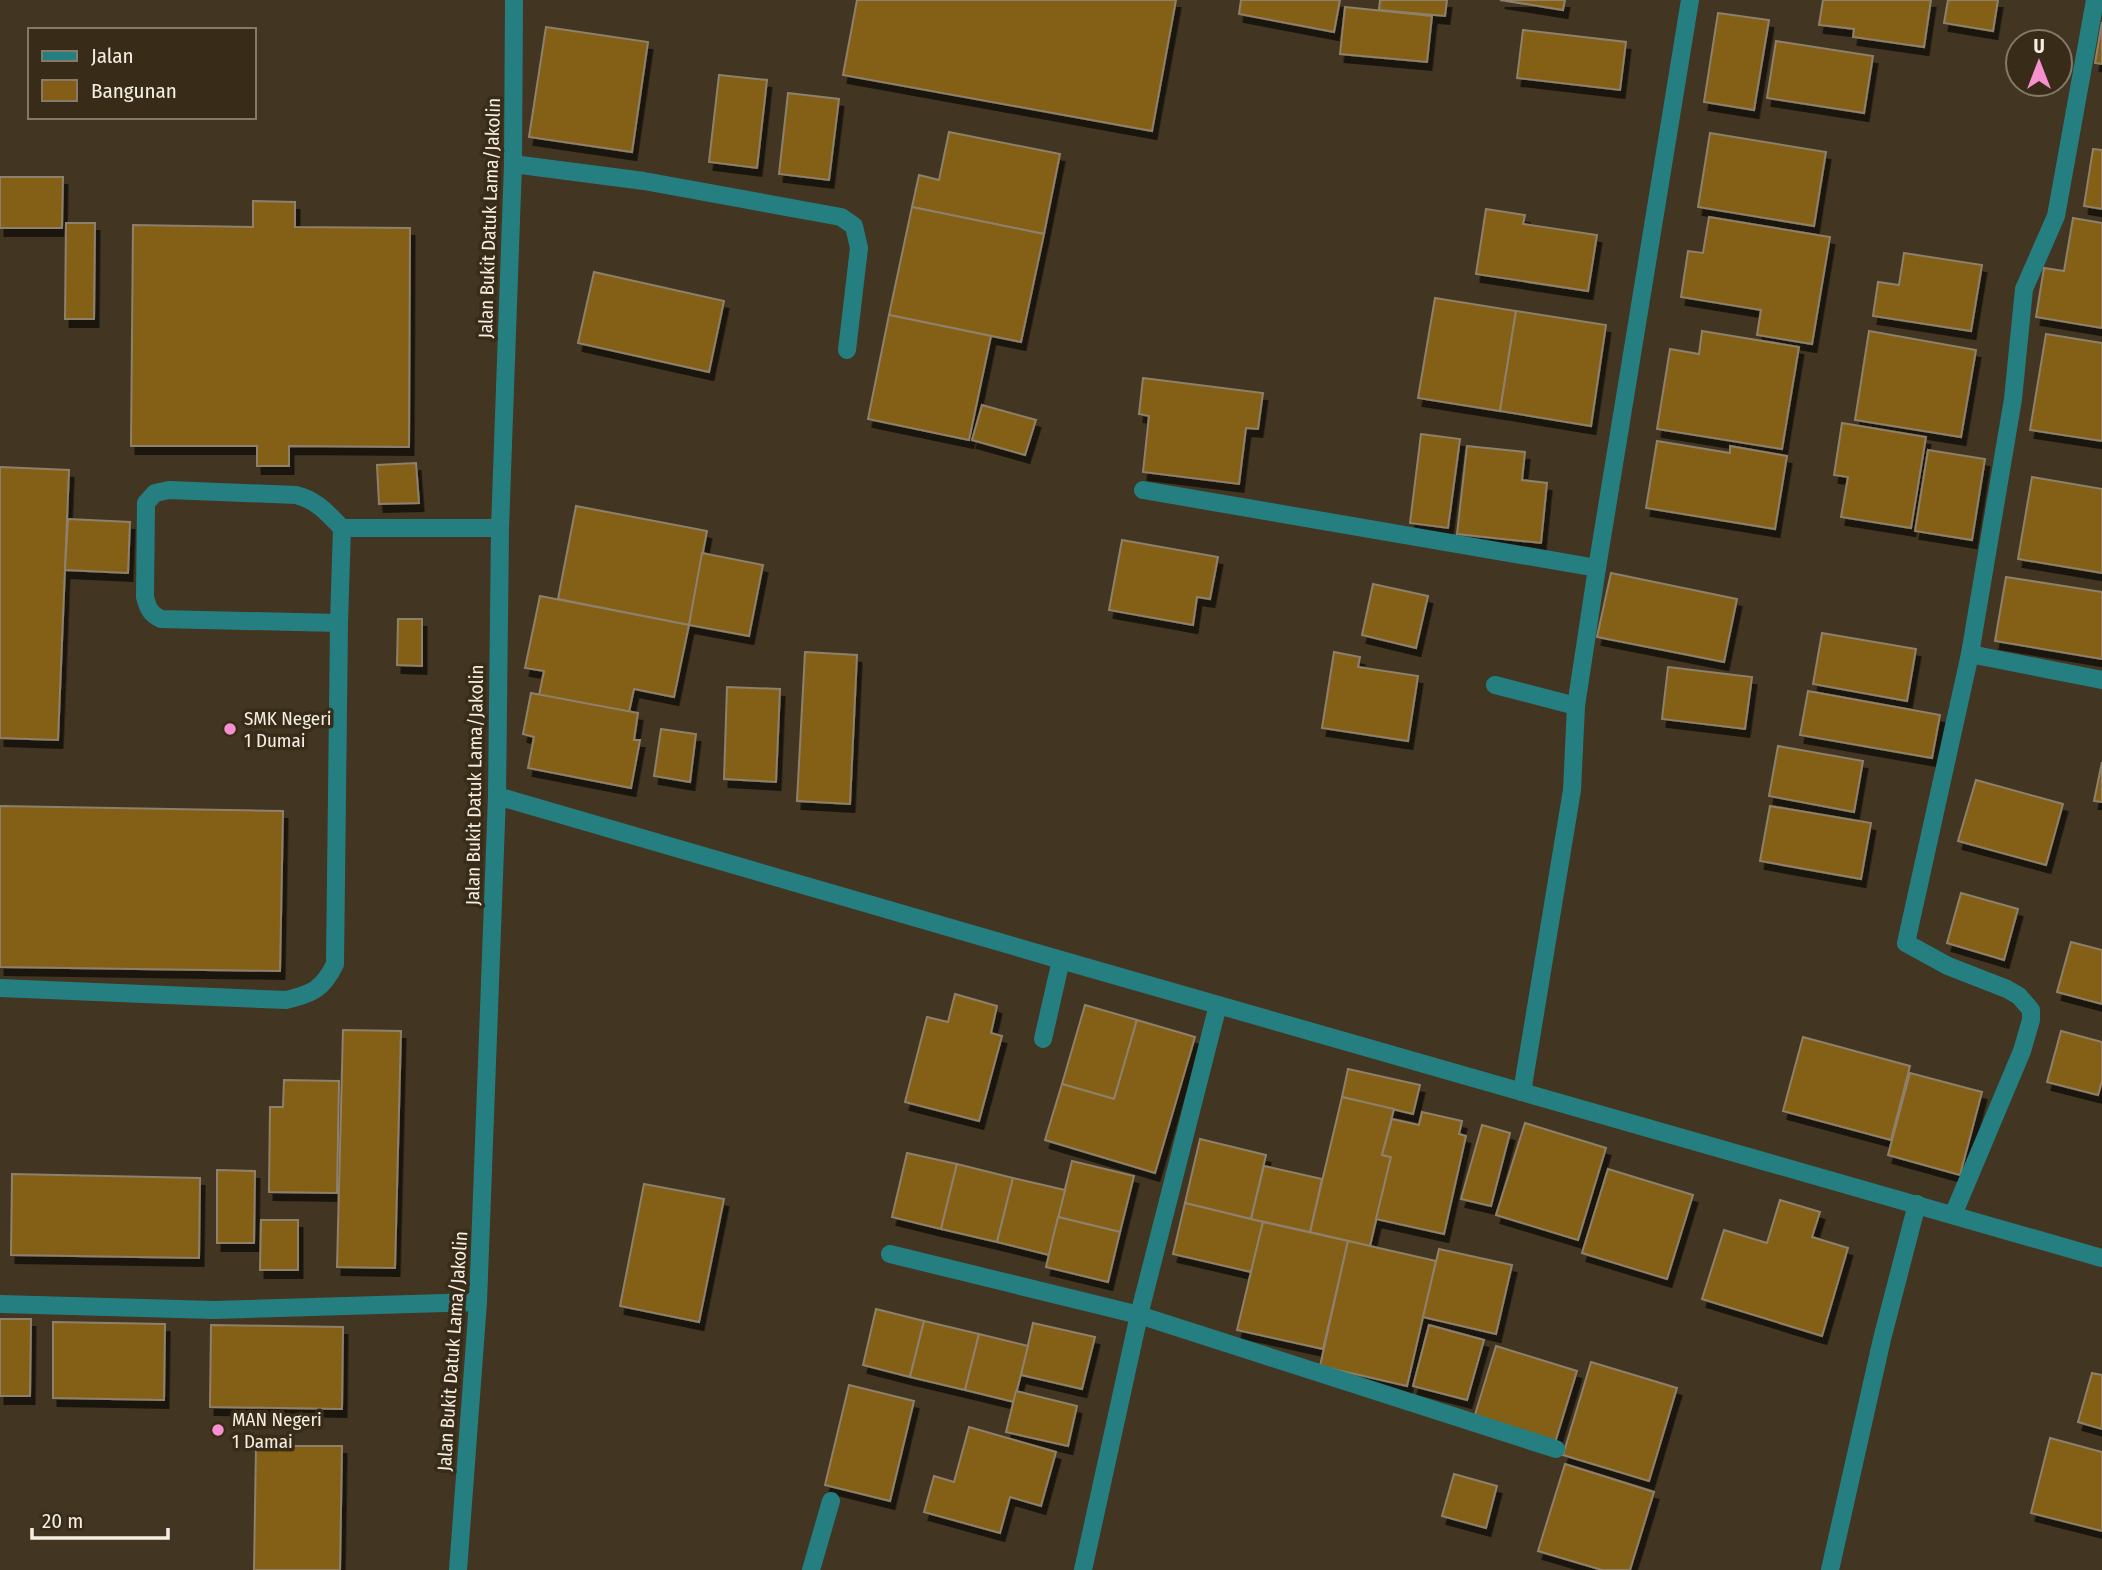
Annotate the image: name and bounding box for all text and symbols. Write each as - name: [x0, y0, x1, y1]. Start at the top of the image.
- legend: [28, 28, 256, 119]
- north arrow: [2004, 28, 2074, 98]
- text: U: [2033, 35, 2045, 58]
- text: Jalan: [91, 43, 134, 69]
- text: Bangunan: [91, 78, 177, 104]
- street label: Jalan Bukit Datuk Lama/Jakolin: [474, 97, 505, 339]
- street label: Jalan Bukit Datuk Lama/Jakolin: [461, 664, 488, 906]
- place label: SMK Negeri 1 Dumai: [244, 707, 332, 752]
- marker: SMK Negeri 1 Dumai: [222, 721, 238, 737]
- street label: Jalan Bukit Datuk Lama/Jakolin: [433, 1230, 472, 1472]
- place label: MAN Negeri 1 Damai: [232, 1408, 322, 1453]
- marker: MAN Negeri 1 Damai: [210, 1422, 226, 1438]
- scale bar: [32, 1496, 168, 1540]
- text: 20 m: [42, 1508, 83, 1534]

